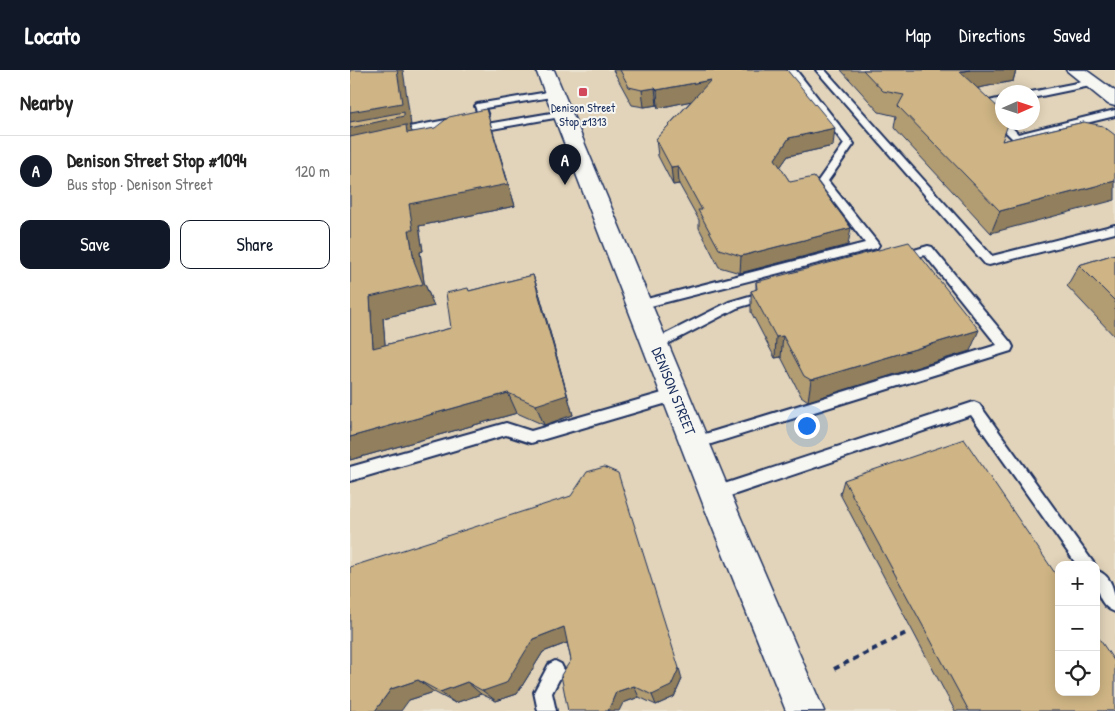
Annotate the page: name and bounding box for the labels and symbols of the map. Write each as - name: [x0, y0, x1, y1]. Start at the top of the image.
- north arrow: [995, 85, 1040, 130]
- marker: Denison Street Stop #1313: [577, 86, 589, 98]
- place label: Denison Street Stop #1313: [551, 99, 616, 130]
- pin: A: [549, 144, 581, 185]
- street label: DENISON STREET: [647, 344, 702, 439]
- your location: [794, 413, 820, 439]

